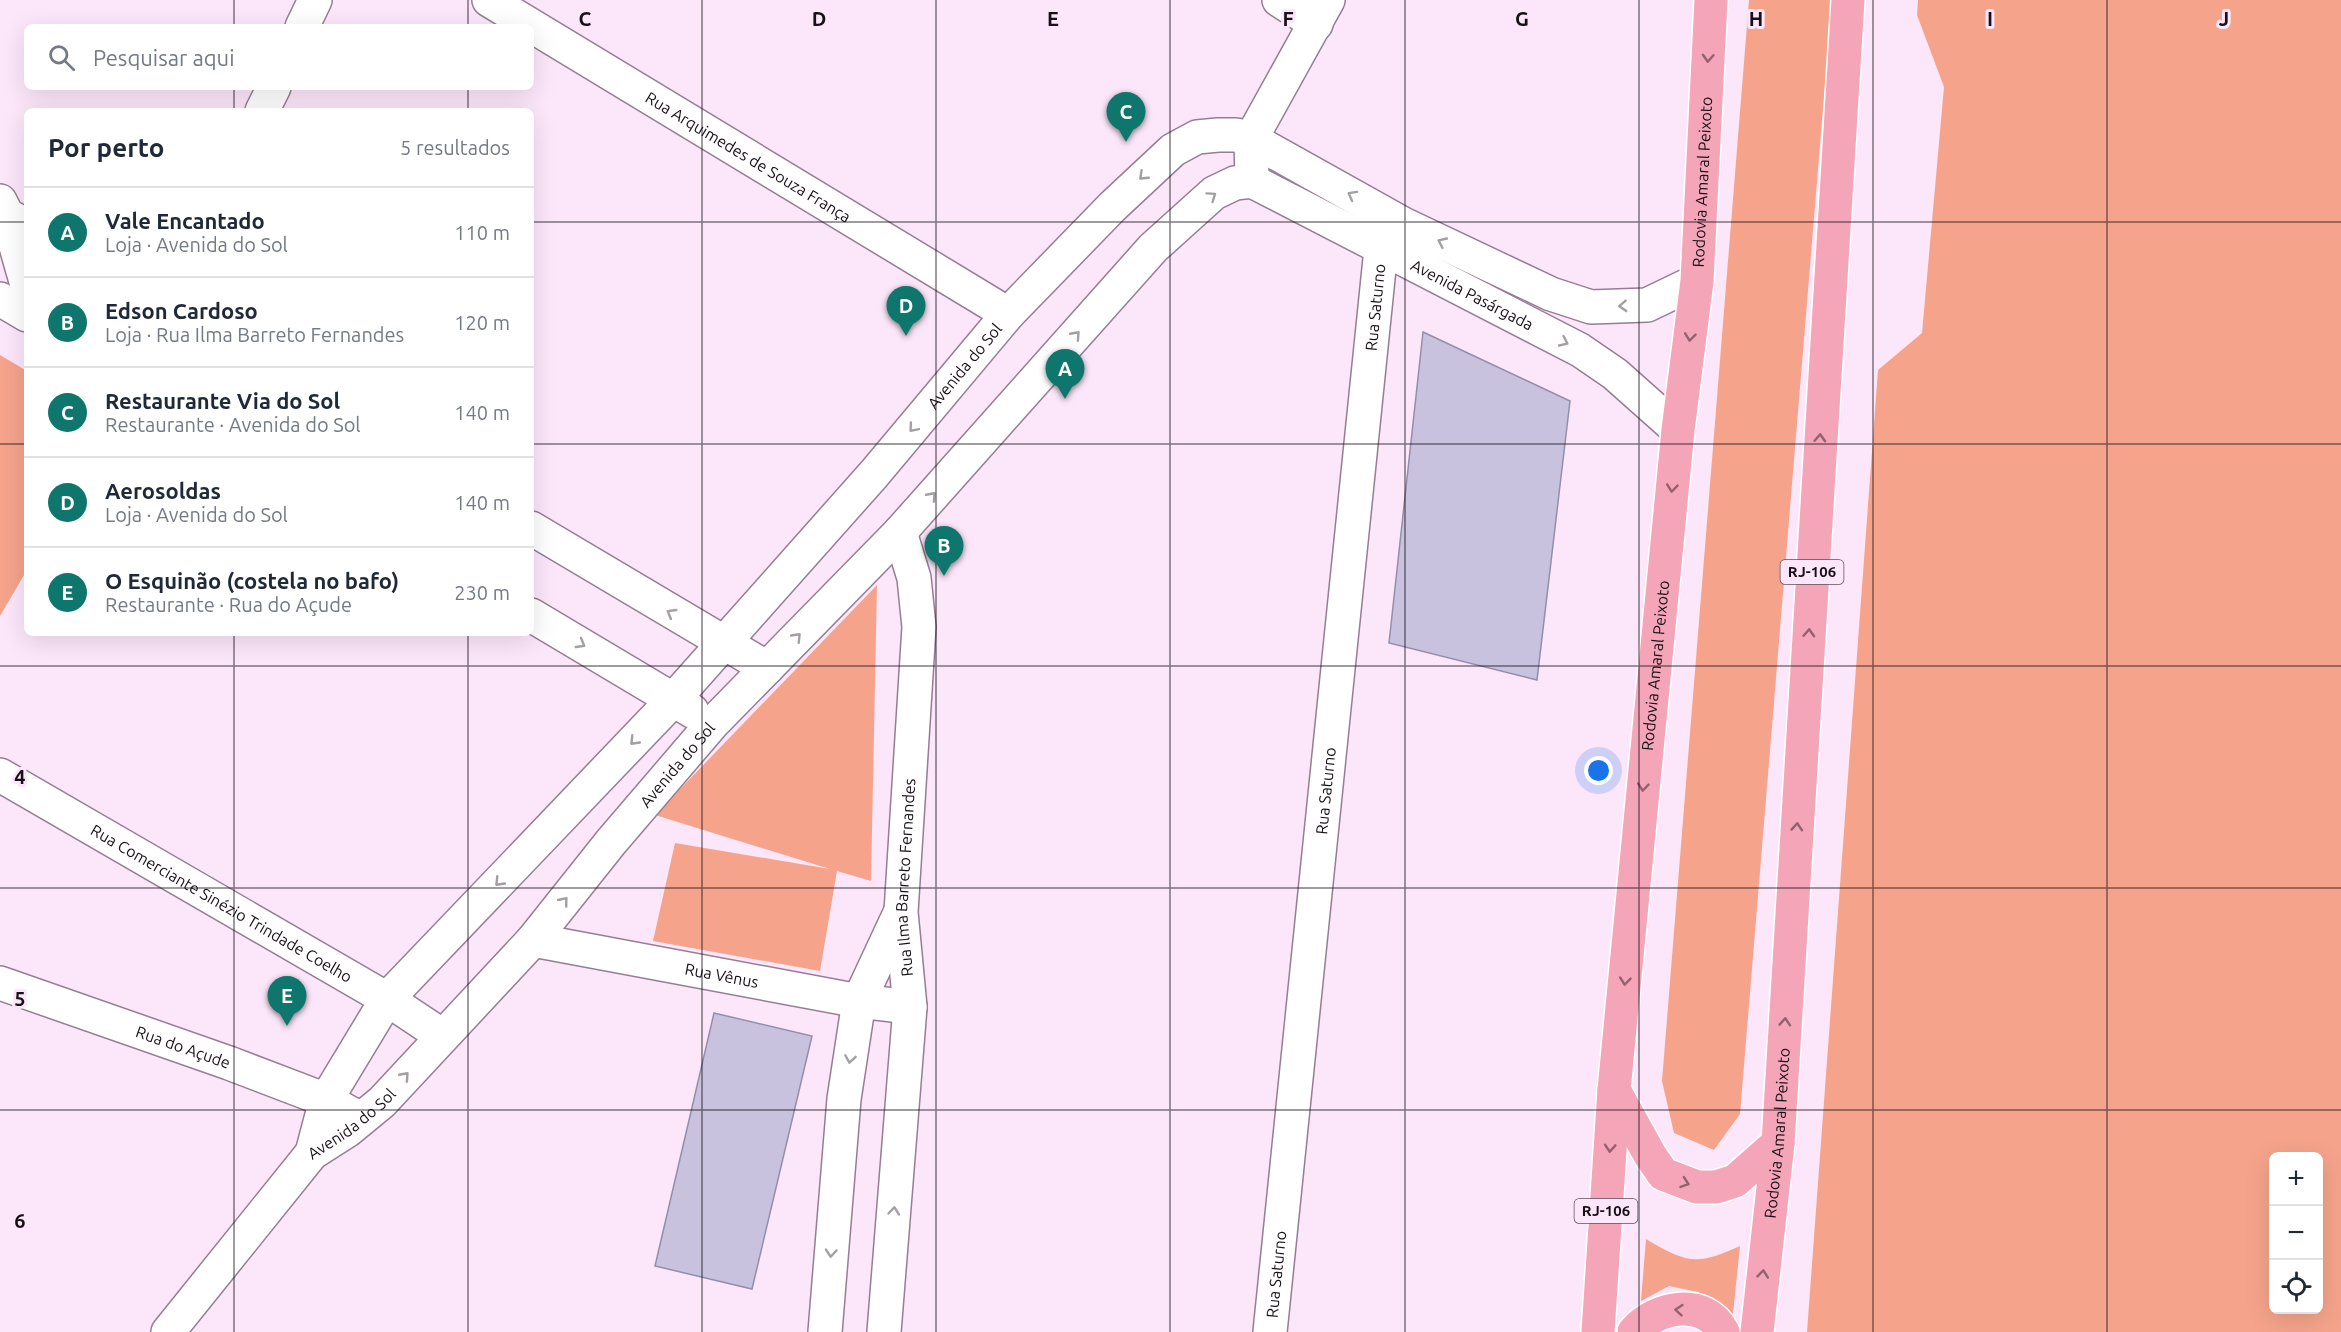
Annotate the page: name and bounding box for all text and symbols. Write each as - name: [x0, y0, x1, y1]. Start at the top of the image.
- text: C: [579, 7, 592, 30]
- text: D: [812, 7, 826, 30]
- text: E: [1047, 7, 1059, 30]
- text: F: [1282, 7, 1294, 30]
- text: G: [1515, 7, 1529, 30]
- text: H: [1749, 7, 1763, 30]
- text: I: [1987, 7, 1993, 30]
- text: J: [2219, 7, 2229, 30]
- search box: [24, 24, 534, 90]
- icon: search: [45, 41, 78, 74]
- text: Pesquisar aqui: [93, 45, 235, 70]
- one-way arrow: [1702, 54, 1715, 63]
- street label: Rua Arquimedes de Souza França: [642, 88, 854, 226]
- pin: C: [1106, 92, 1146, 142]
- street label: Rodovia Amaral Peixoto: [1689, 96, 1715, 268]
- text: Por perto: [48, 133, 164, 162]
- text: 5 resultados: [400, 136, 510, 159]
- one-way arrow: [1140, 169, 1150, 180]
- one-way arrow: [1348, 191, 1358, 203]
- one-way arrow: [1205, 192, 1216, 203]
- text: Vale Encantado: [105, 208, 265, 233]
- text: A: [60, 221, 75, 244]
- text: 110 m: [454, 221, 510, 244]
- text: Loja · Avenida do Sol: [105, 233, 288, 256]
- one-way arrow: [1437, 238, 1448, 250]
- street label: Avenida Pasárgada: [1408, 256, 1537, 333]
- street label: Rua Saturno: [1362, 263, 1388, 352]
- pin: D: [886, 286, 926, 336]
- text: Edson Cardoso: [105, 298, 258, 323]
- one-way arrow: [1619, 300, 1628, 313]
- text: B: [61, 311, 74, 334]
- text: 120 m: [454, 311, 510, 334]
- street label: Avenida do Sol: [924, 320, 1005, 412]
- text: Loja · Rua Ilma Barreto Fernandes: [105, 323, 404, 346]
- one-way arrow: [1069, 331, 1080, 342]
- one-way arrow: [1684, 332, 1697, 341]
- one-way arrow: [1557, 334, 1568, 346]
- pin: A: [1046, 350, 1084, 399]
- text: Restaurante Via do Sol: [105, 388, 340, 413]
- text: C: [61, 401, 74, 424]
- text: 140 m: [454, 401, 510, 424]
- text: Restaurante · Avenida do Sol: [105, 413, 361, 436]
- one-way arrow: [909, 421, 920, 432]
- one-way arrow: [1813, 433, 1826, 442]
- text: Aerosoldas: [105, 478, 221, 503]
- one-way arrow: [1666, 483, 1679, 492]
- text: D: [60, 491, 75, 514]
- text: 140 m: [454, 491, 510, 514]
- one-way arrow: [925, 492, 936, 503]
- text: Loja · Avenida do Sol: [105, 503, 288, 526]
- pin: B: [924, 526, 964, 576]
- road number: RJ-106: [1780, 560, 1844, 584]
- text: O Esquinão (costela no bafo): [105, 568, 399, 593]
- street label: Rodovia Amaral Peixoto: [1638, 579, 1672, 752]
- text: E: [62, 581, 73, 604]
- text: 230 m: [454, 581, 510, 604]
- text: Restaurante · Rua do Açude: [105, 593, 352, 616]
- one-way arrow: [667, 608, 677, 620]
- one-way arrow: [1803, 628, 1816, 637]
- one-way arrow: [790, 634, 801, 645]
- one-way arrow: [575, 637, 586, 649]
- street label: Avenida do Sol: [636, 719, 718, 811]
- one-way arrow: [630, 734, 641, 745]
- street label: Rua Saturno: [1312, 746, 1339, 835]
- your location: [1584, 756, 1613, 785]
- text: 4: [14, 765, 26, 788]
- street label: Rua Ilma Barreto Fernandes: [892, 778, 918, 977]
- one-way arrow: [1637, 782, 1650, 791]
- street label: Rua Comerciante Sinézio Trindade Coelho: [88, 821, 355, 986]
- one-way arrow: [1791, 823, 1804, 832]
- one-way arrow: [495, 876, 506, 886]
- one-way arrow: [557, 897, 568, 908]
- street label: Rua Vênus: [683, 960, 760, 991]
- pin: E: [268, 976, 306, 1026]
- one-way arrow: [1619, 976, 1632, 985]
- text: 5: [14, 987, 26, 1010]
- one-way arrow: [1779, 1017, 1792, 1026]
- street label: Rua do Açude: [134, 1022, 233, 1072]
- street label: Rodovia Amaral Peixoto: [1761, 1047, 1793, 1219]
- one-way arrow: [845, 1055, 857, 1064]
- one-way arrow: [398, 1072, 409, 1083]
- street label: Avenida do Sol: [304, 1085, 399, 1162]
- one-way arrow: [1604, 1144, 1617, 1153]
- map controls: [2269, 1152, 2323, 1314]
- button: +: [2269, 1152, 2323, 1206]
- one-way arrow: [1679, 1176, 1690, 1189]
- road number: RJ-106: [1574, 1199, 1638, 1223]
- one-way arrow: [887, 1206, 900, 1215]
- button: −: [2269, 1206, 2323, 1260]
- text: 6: [14, 1209, 26, 1232]
- street label: Rua Saturno: [1262, 1230, 1289, 1319]
- one-way arrow: [825, 1249, 838, 1258]
- button: locate: [2269, 1260, 2323, 1314]
- one-way arrow: [1756, 1269, 1769, 1278]
- one-way arrow: [1674, 1303, 1683, 1316]

